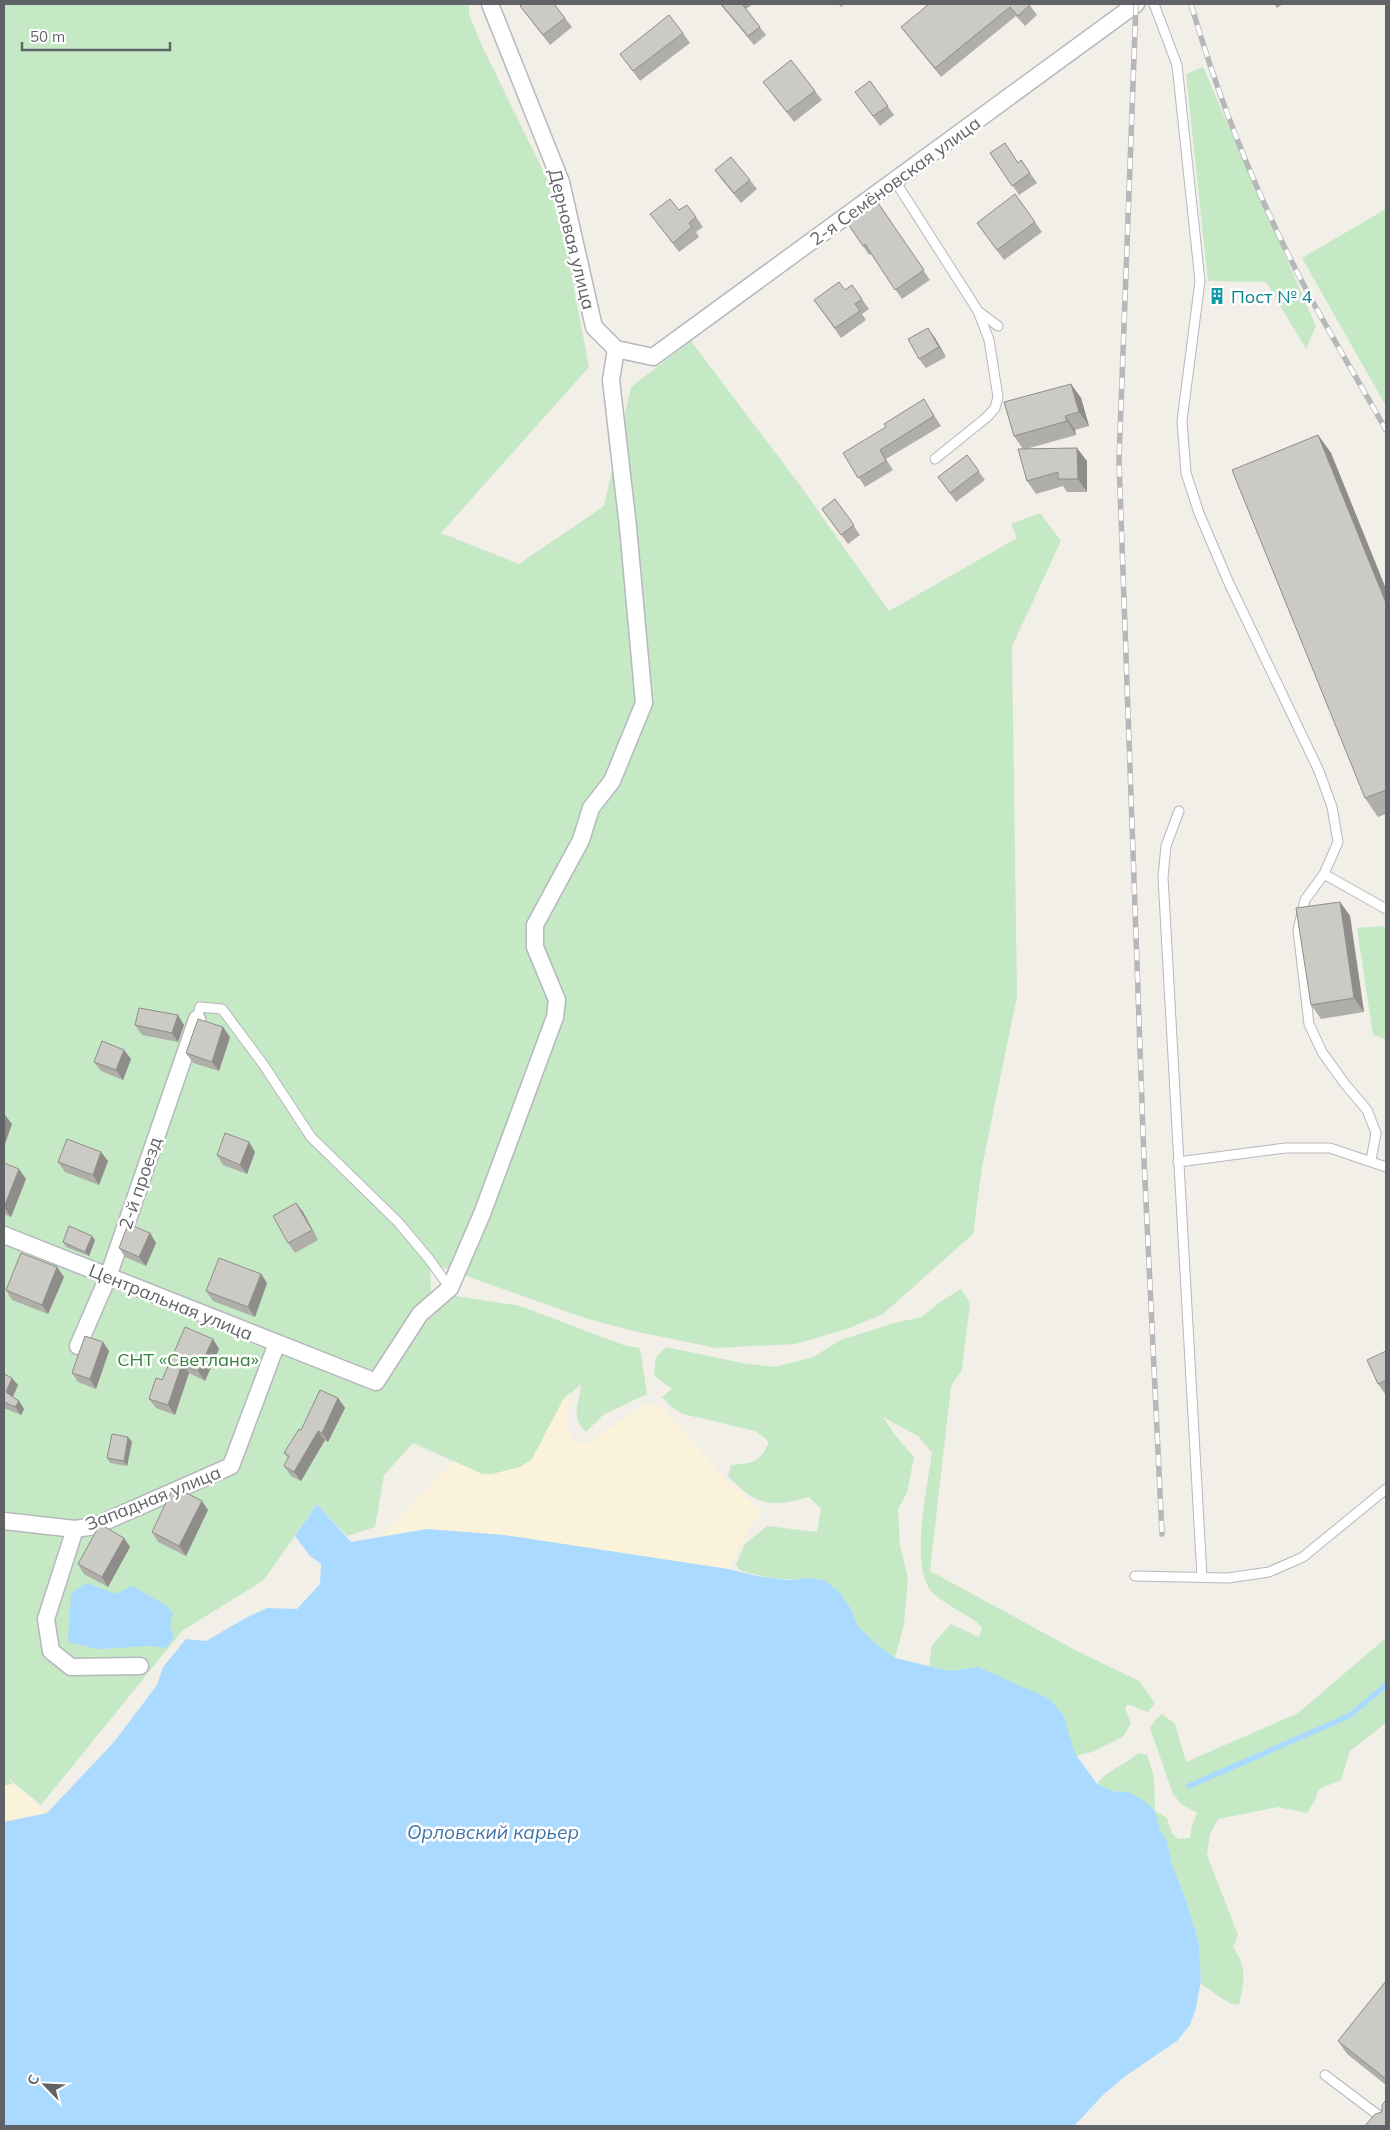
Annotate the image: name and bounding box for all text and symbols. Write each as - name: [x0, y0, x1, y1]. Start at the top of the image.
- scale bar: [22, 20, 170, 52]
- text: 50 m: [30, 27, 65, 46]
- street label: 2-я Семёновская улица: [805, 111, 985, 251]
- street label: Дерновая улица: [543, 166, 601, 312]
- place label: Пост № 4: [1231, 285, 1312, 308]
- building icon: Пост № 4: [1207, 286, 1227, 306]
- street label: 2-й проезд: [113, 1134, 167, 1232]
- street label: Центральная улица: [86, 1259, 256, 1345]
- park label: СНТ «Светлана»: [117, 1348, 259, 1371]
- street label: Западная улица: [82, 1460, 224, 1536]
- water label: Орловский карьер: [407, 1820, 579, 1844]
- north arrow: [20, 2060, 70, 2110]
- text: С: [23, 2072, 43, 2088]

